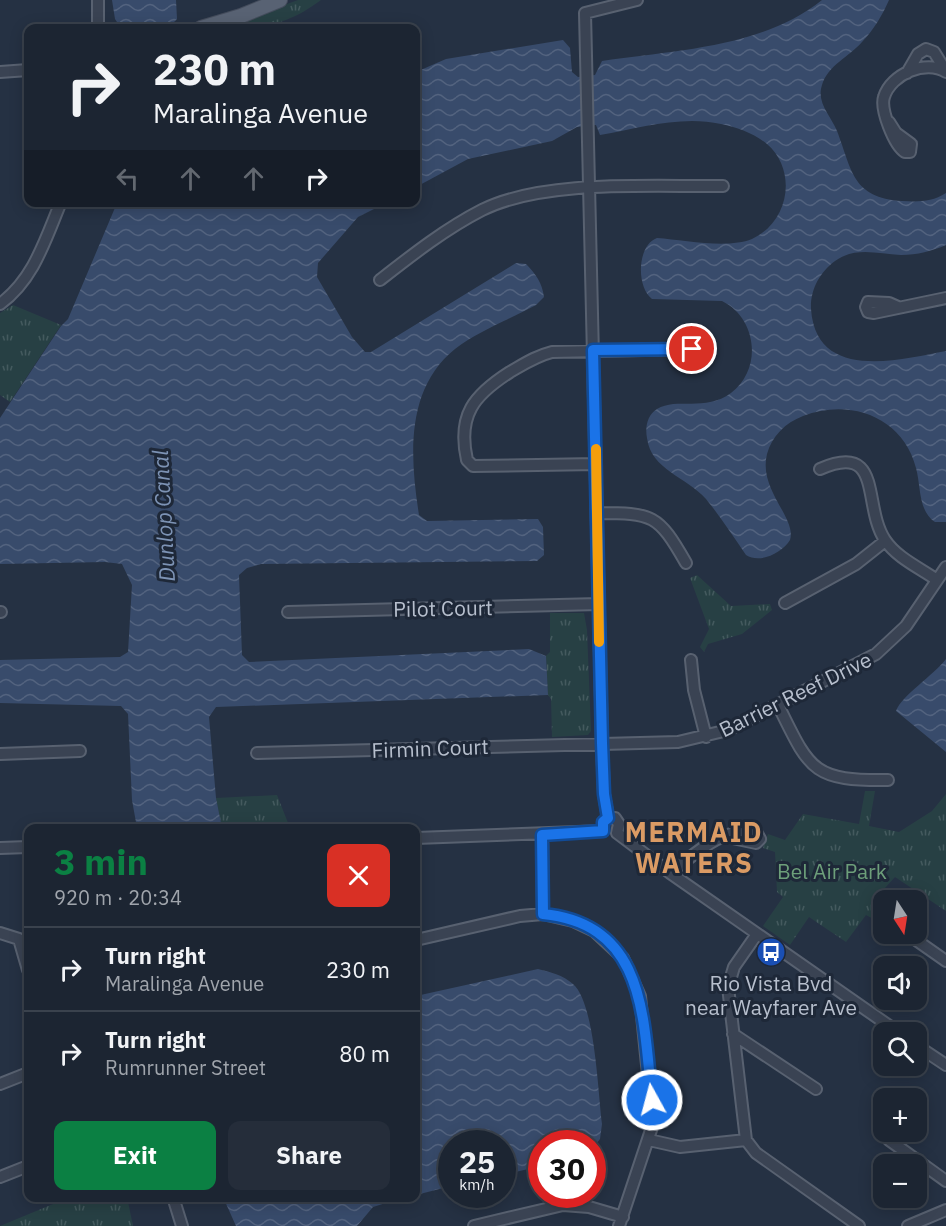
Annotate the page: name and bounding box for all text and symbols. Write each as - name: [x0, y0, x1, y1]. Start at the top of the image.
- text: 230 m: [153, 42, 276, 97]
- icon: right: [54, 48, 132, 126]
- text: Maralinga Avenue: [153, 95, 368, 130]
- icon: left: [111, 162, 144, 195]
- icon: ahead: [174, 162, 207, 195]
- icon: ahead: [237, 162, 270, 195]
- icon: right: [300, 162, 333, 195]
- pin: [666, 323, 717, 374]
- icon: arrive: [675, 332, 708, 365]
- water label: Dunlop Canal: [145, 449, 181, 583]
- street label: Pilot Court: [393, 593, 493, 623]
- street label: Barrier Reef Drive: [714, 645, 876, 743]
- street label: Firmin Court: [371, 732, 489, 764]
- district label: MERMAID WATERS: [625, 814, 763, 880]
- text: 3 min: [54, 838, 148, 885]
- button: close: [327, 844, 390, 907]
- park label: Bel Air Park: [777, 857, 887, 885]
- text: 920 m · 20:34: [54, 884, 182, 911]
- north arrow: [873, 890, 927, 944]
- map controls: [873, 890, 927, 1208]
- bus stop icon: Rio Vista Bvd near Wayfarer Ave: [755, 936, 787, 968]
- text: Turn right: [105, 941, 206, 970]
- icon: right: [54, 953, 87, 986]
- text: 230 m: [326, 955, 390, 984]
- button: sound: [873, 956, 927, 1010]
- place label: Rio Vista Bvd near Wayfarer Ave: [685, 969, 857, 1021]
- text: Maralinga Avenue: [105, 970, 264, 997]
- button: search: [873, 1022, 927, 1076]
- text: Turn right: [105, 1025, 206, 1054]
- icon: right: [54, 1037, 87, 1070]
- text: 80 m: [339, 1039, 390, 1068]
- text: Rumrunner Street: [105, 1054, 266, 1081]
- position arrow: [620, 1068, 684, 1132]
- button: +: [873, 1088, 927, 1142]
- button: Exit: [54, 1121, 216, 1190]
- button: Share: [228, 1121, 390, 1190]
- speed limit sign: 30: [528, 1130, 606, 1208]
- text: 25: [459, 1142, 495, 1181]
- button: −: [873, 1154, 927, 1208]
- text: km/h: [459, 1175, 495, 1194]

